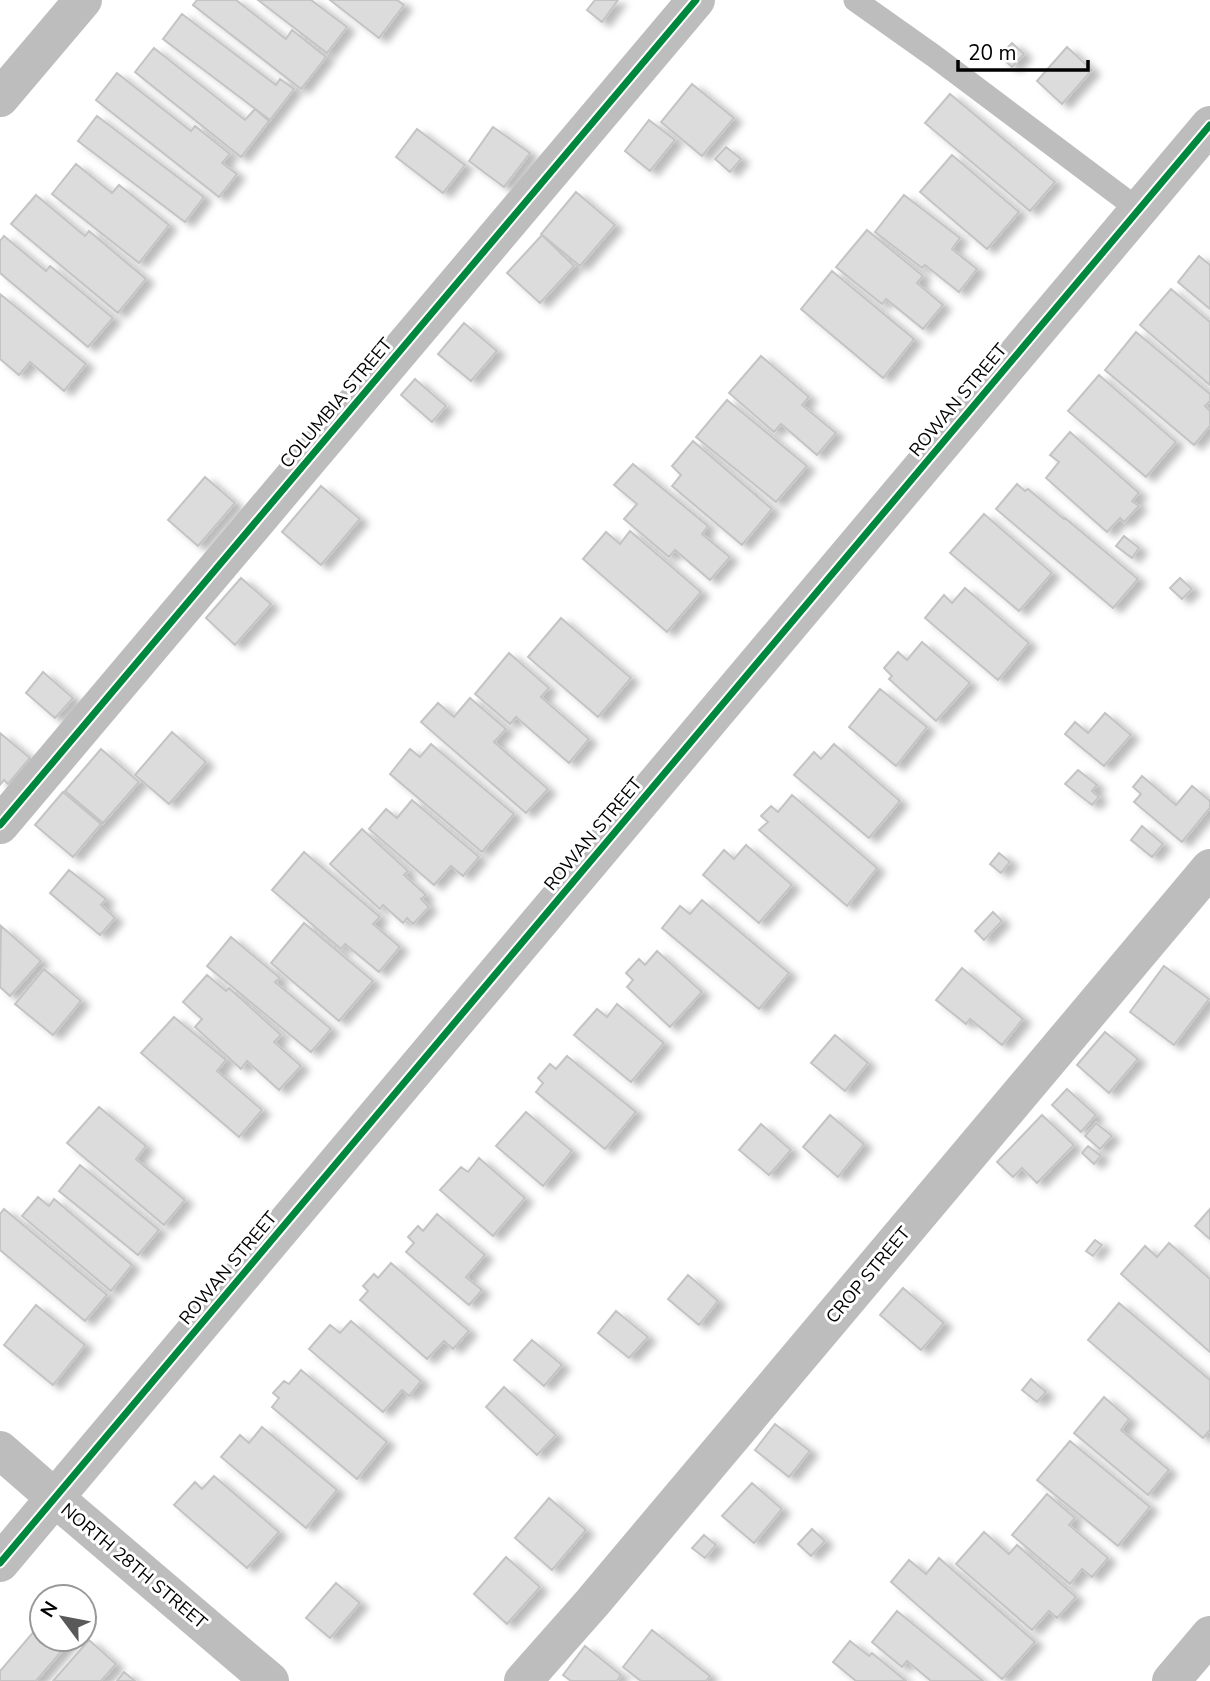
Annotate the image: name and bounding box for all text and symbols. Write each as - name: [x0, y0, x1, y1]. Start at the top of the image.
- scale bar: [958, 28, 1088, 72]
- text: 20 m: [968, 39, 1017, 67]
- street label: COLUMBIA STREET: [274, 333, 398, 473]
- street label: ROWAN STREET: [904, 338, 1012, 462]
- street label: ROWAN STREET: [539, 772, 647, 896]
- street label: ROWAN STREET: [174, 1206, 282, 1330]
- street label: CROP STREET: [821, 1222, 916, 1328]
- street label: NORTH 28TH STREET: [56, 1498, 212, 1634]
- north arrow: [28, 1583, 98, 1653]
- text: N: [35, 1597, 64, 1622]

